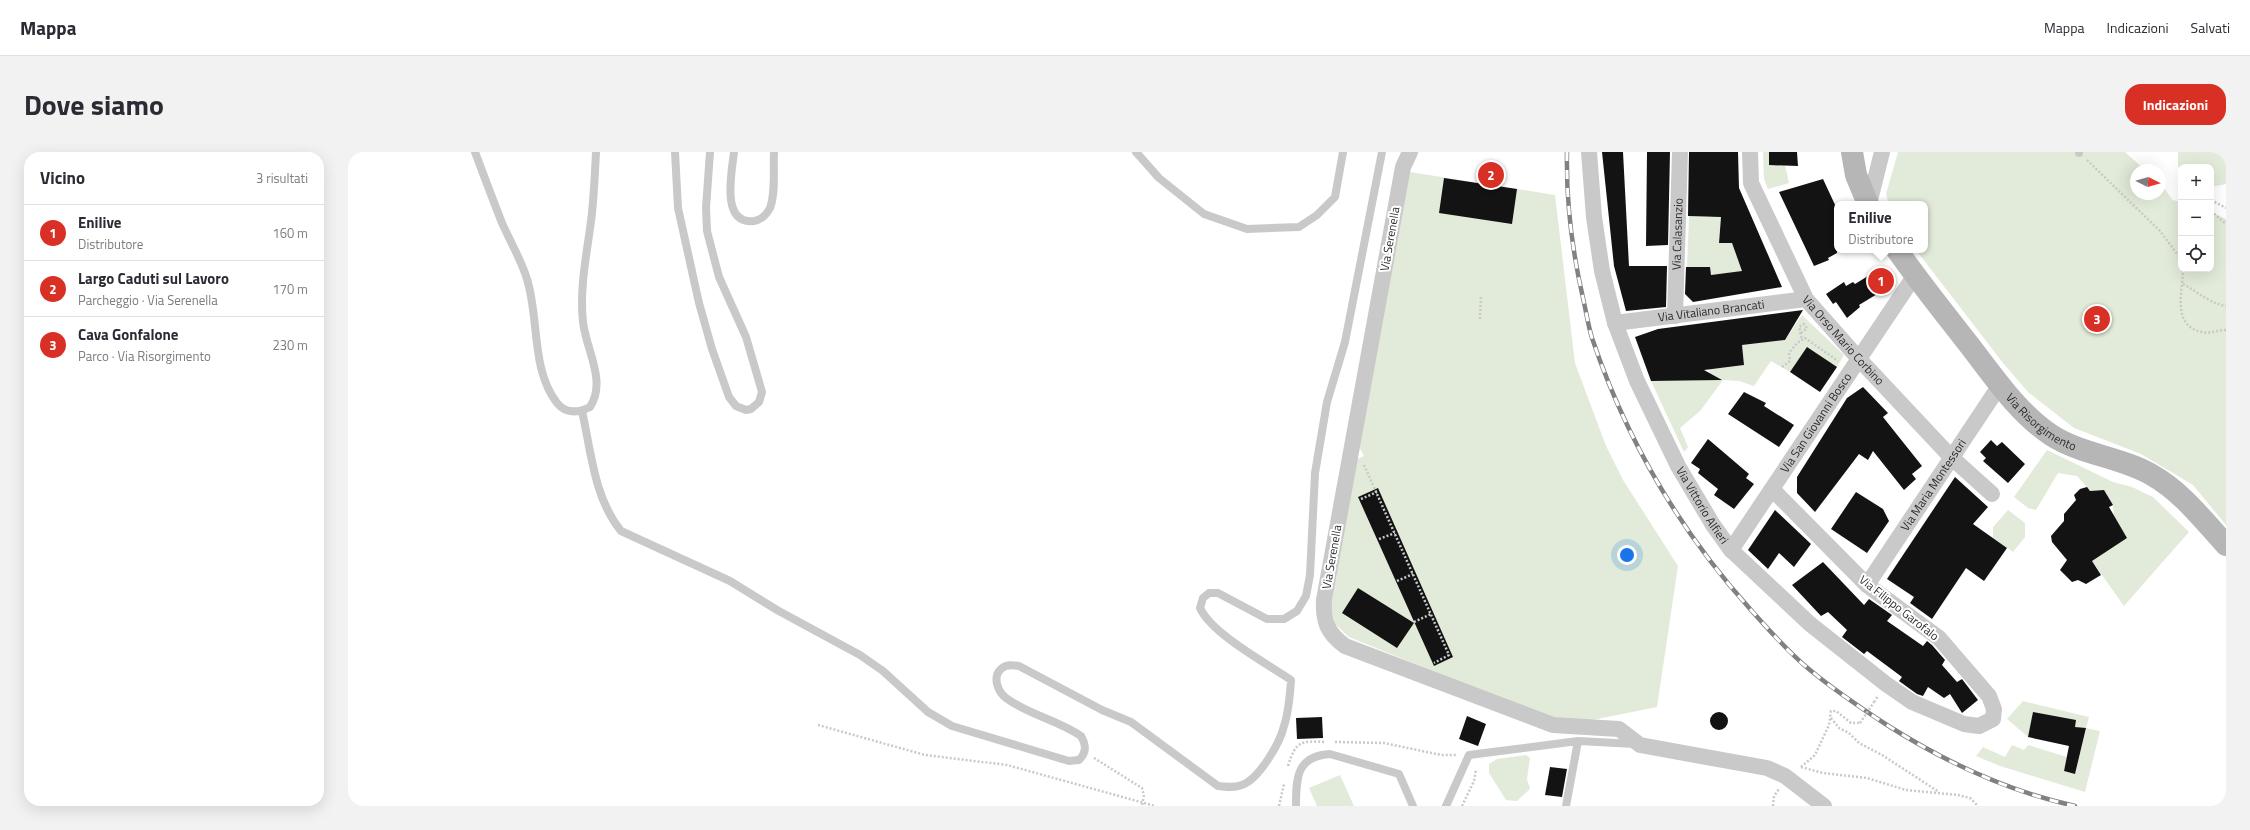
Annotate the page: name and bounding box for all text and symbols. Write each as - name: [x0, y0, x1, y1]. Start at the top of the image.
- text: Mappa: [20, 13, 76, 42]
- text: Mappa: [2044, 17, 2085, 38]
- text: Indicazioni: [2107, 17, 2169, 38]
- text: Salvati: [2191, 17, 2230, 38]
- text: Dove siamo: [24, 83, 164, 126]
- button: Indicazioni: [2125, 84, 2226, 125]
- pin: 2: [1478, 160, 1504, 190]
- north arrow: [2130, 164, 2166, 200]
- map controls: [2178, 164, 2214, 272]
- button: +: [2178, 164, 2214, 200]
- text: Vicino: [40, 165, 85, 191]
- text: 3 risultati: [256, 168, 308, 188]
- street label: Via Calasanzio: [1666, 198, 1688, 270]
- button: −: [2178, 200, 2214, 236]
- popup: [1834, 201, 1928, 253]
- street label: Via Serenella: [1375, 205, 1405, 273]
- text: Enilive: [1848, 206, 1892, 229]
- text: Enilive: [78, 211, 121, 234]
- text: 1: [49, 223, 57, 243]
- text: 160 m: [272, 223, 308, 243]
- text: Distributore: [1848, 229, 1914, 249]
- text: Distributore: [78, 234, 143, 254]
- button: locate: [2178, 236, 2214, 272]
- pin: 1: [1868, 266, 1894, 296]
- text: Largo Caduti sul Lavoro: [78, 267, 229, 290]
- text: 2: [49, 279, 57, 299]
- text: 170 m: [272, 279, 308, 299]
- text: Parcheggio · Via Serenella: [78, 290, 218, 310]
- street label: Via Orso Mario Corbino: [1798, 291, 1889, 389]
- street label: Via Vitaliano Brancati: [1657, 294, 1766, 327]
- pin: 3: [2084, 304, 2110, 334]
- text: Cava Gonfalone: [78, 323, 179, 346]
- text: 3: [49, 335, 57, 355]
- text: 230 m: [272, 335, 308, 355]
- text: Parco · Via Risorgimento: [78, 346, 211, 366]
- street label: Via San Giovanni Bosco: [1775, 369, 1856, 476]
- street label: Via Risorgimento: [2001, 389, 2079, 456]
- street label: Via Maria Montessori: [1895, 435, 1971, 535]
- street label: Via Vittorio Alfieri: [1671, 463, 1734, 548]
- street label: Via Serenella: [1317, 523, 1347, 591]
- your location: [1617, 545, 1637, 565]
- street label: Via Filippo Garofalo: [1855, 570, 1943, 645]

